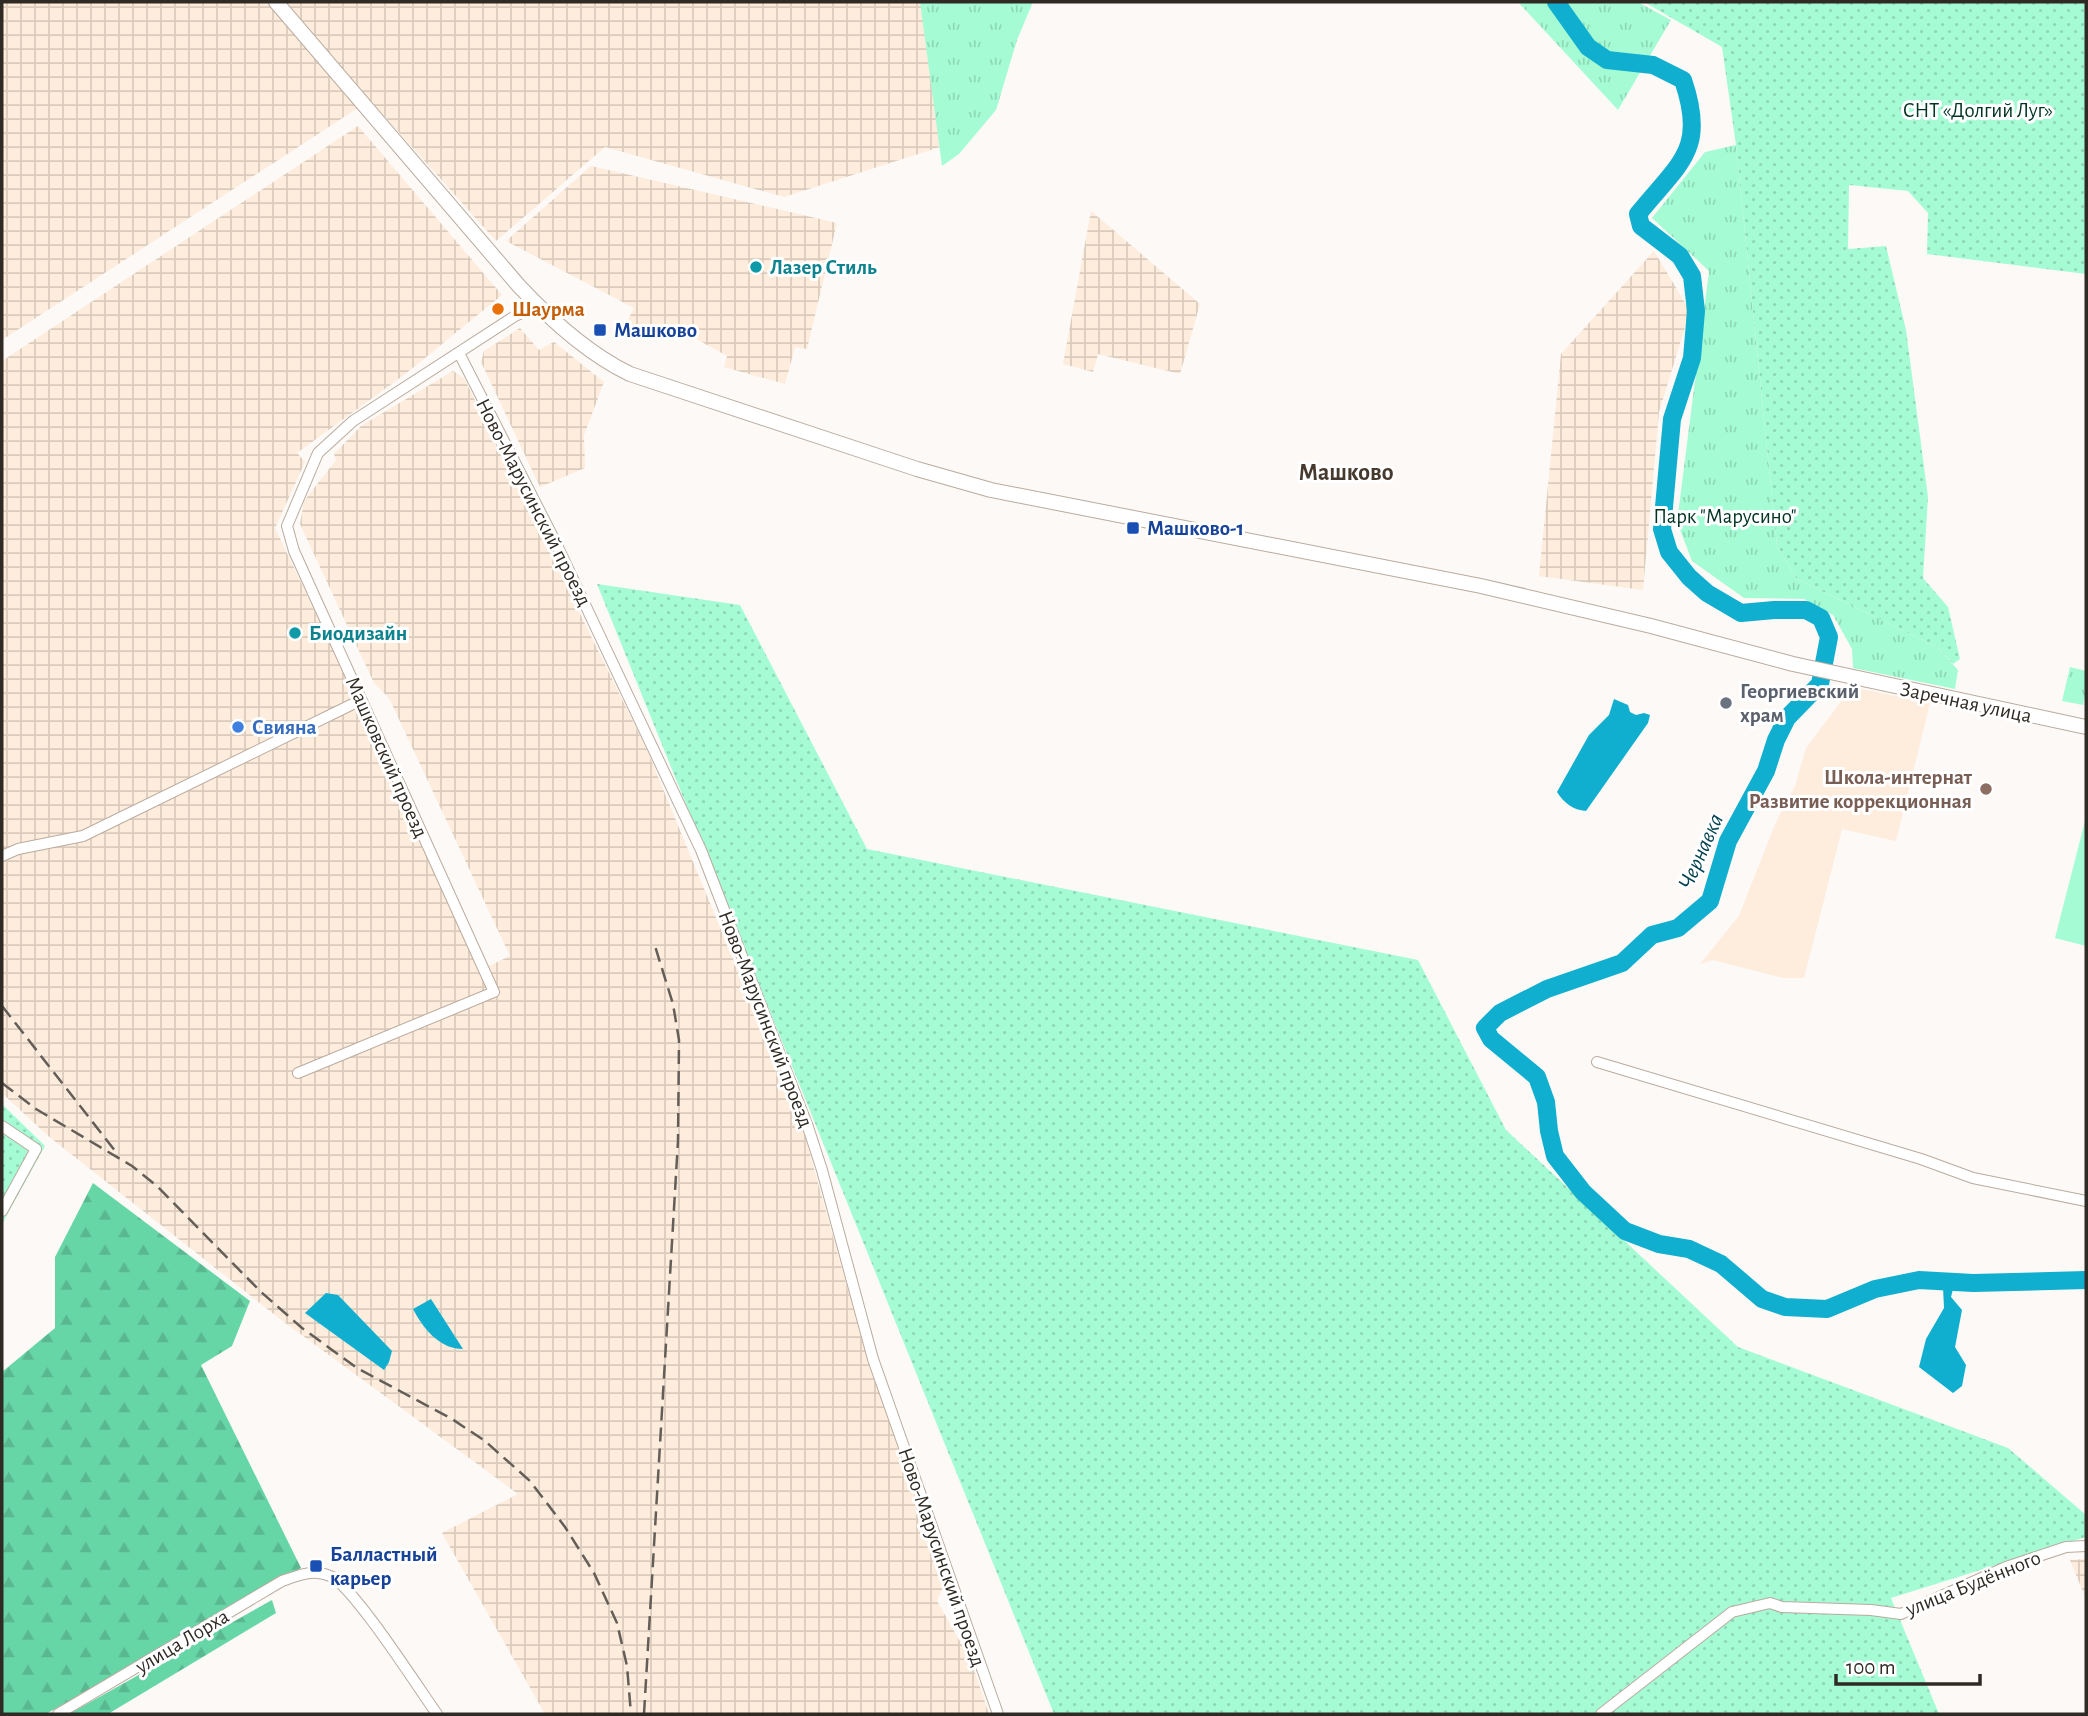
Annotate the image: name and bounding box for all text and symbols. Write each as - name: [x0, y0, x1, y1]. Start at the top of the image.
- park label: СНТ «Долгий Луг»: [1903, 100, 2053, 121]
- place label: Лазер Стиль: [770, 257, 877, 278]
- marker: Лазер Стиль: [748, 259, 764, 275]
- place label: Шаурма: [512, 299, 585, 320]
- marker: Шаурма: [490, 301, 506, 317]
- place label: Машково: [614, 320, 697, 341]
- marker: Машково: [592, 322, 608, 338]
- street label: Ново-Марусинский проезд: [472, 395, 595, 610]
- district label: Машково: [1299, 461, 1394, 485]
- park label: Парк "Марусино": [1653, 506, 1797, 527]
- place label: Машково-1: [1147, 518, 1244, 539]
- marker: Машково-1: [1125, 520, 1141, 536]
- place label: Биодизайн: [309, 623, 407, 644]
- marker: Биодизайн: [287, 625, 303, 641]
- street label: Машковский проезд: [342, 673, 432, 841]
- street label: Заречная улица: [1898, 678, 2034, 727]
- place label: Георгиевский храм: [1740, 681, 1859, 726]
- marker: Георгиевский храм: [1718, 695, 1734, 711]
- place label: Свияна: [252, 717, 317, 738]
- marker: Свияна: [230, 719, 246, 735]
- place label: Школа-интернат Развитие коррекционная: [1749, 767, 1973, 812]
- marker: Школа-интернат Развитие коррекционная: [1978, 781, 1994, 797]
- water label: Чернавка: [1675, 810, 1728, 893]
- street label: Ново-Марусинский проезд: [714, 908, 817, 1130]
- street label: Ново-Марусинский проезд: [894, 1445, 989, 1669]
- place label: Балластный карьер: [330, 1544, 437, 1589]
- street label: улица Будённого: [1902, 1547, 2044, 1620]
- marker: Балластный карьер: [308, 1558, 324, 1574]
- street label: улица Лорха: [131, 1605, 233, 1678]
- scale bar: [1836, 1642, 1980, 1686]
- text: 100 m: [1846, 1657, 1896, 1678]

